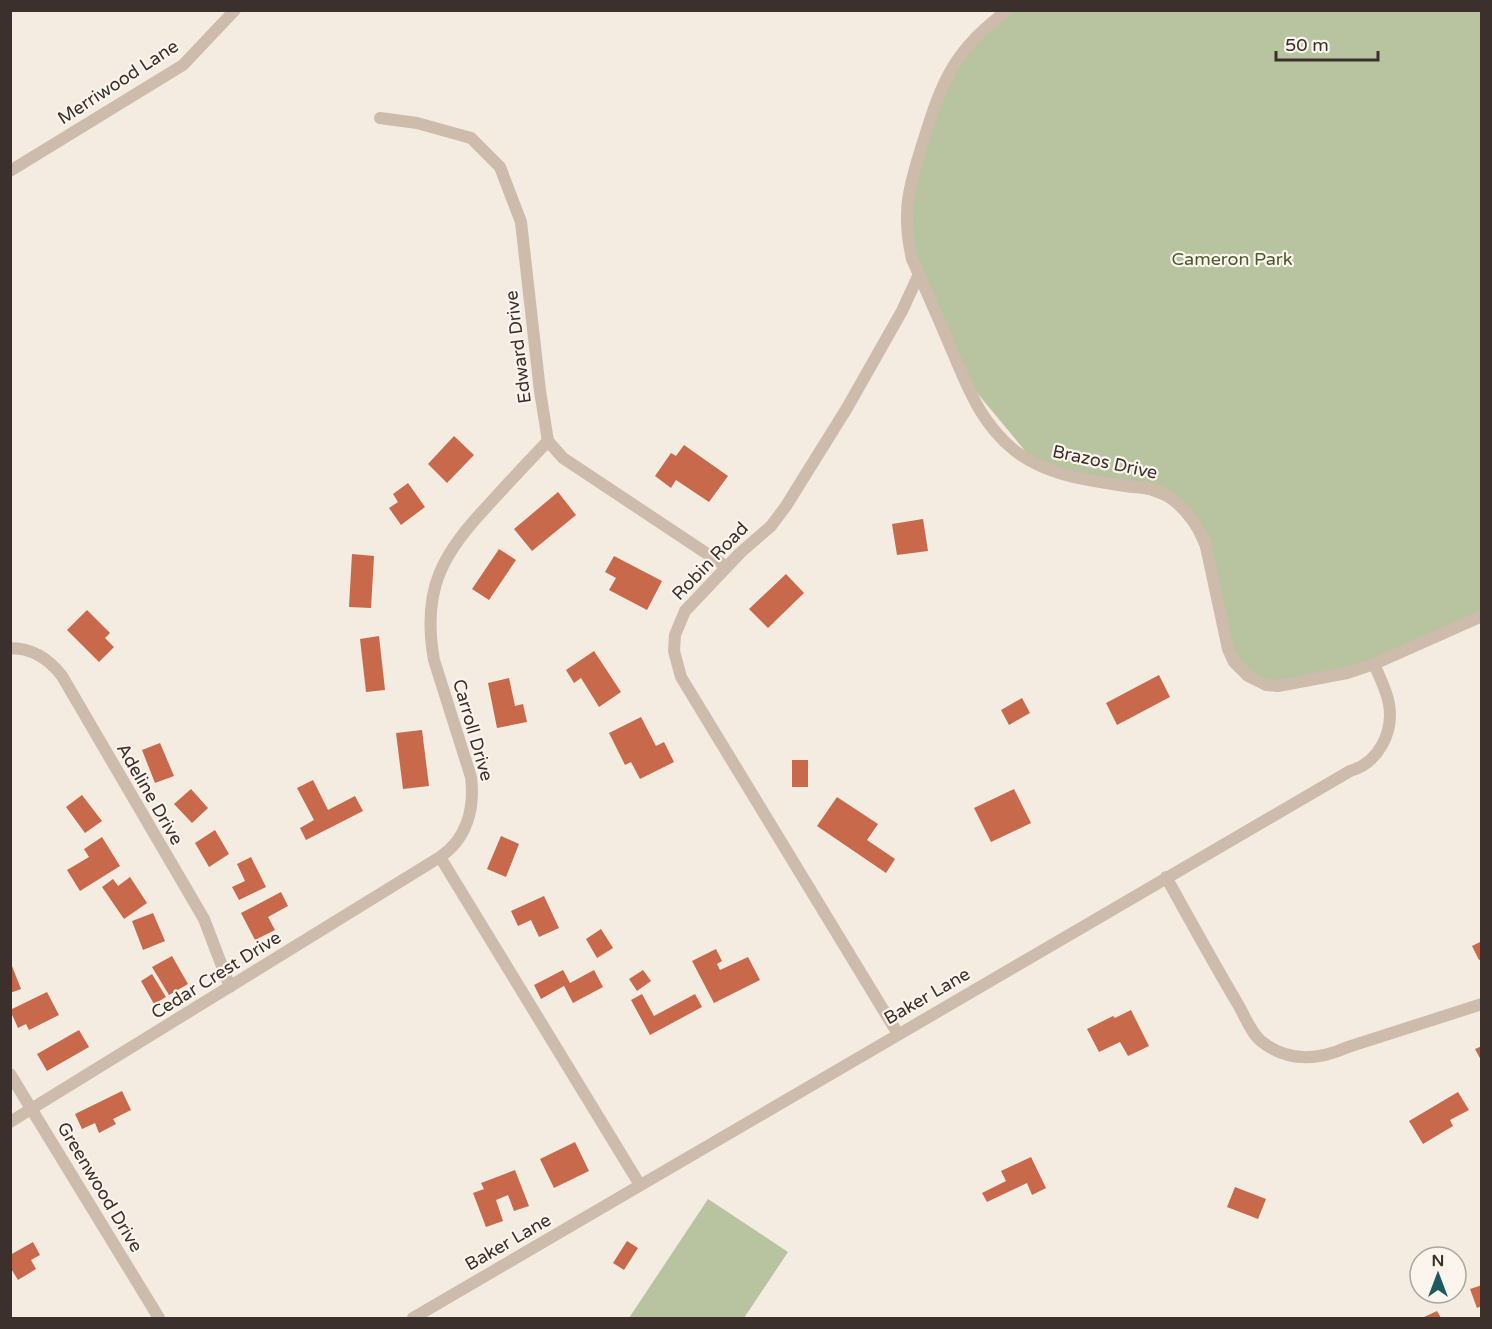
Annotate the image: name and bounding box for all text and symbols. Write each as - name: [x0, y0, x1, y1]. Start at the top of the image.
- scale bar: [1276, 24, 1378, 62]
- text: 50 m: [1285, 34, 1329, 56]
- street label: Merriwood Lane: [54, 35, 182, 129]
- park label: Cameron Park: [1172, 248, 1293, 270]
- street label: Edward Drive: [500, 289, 536, 405]
- street label: Brazos Drive: [1050, 440, 1160, 484]
- street label: Robin Road: [667, 517, 753, 605]
- street label: Carroll Drive: [448, 676, 498, 784]
- street label: Adeline Drive: [112, 739, 188, 849]
- street label: Cedar Crest Drive: [147, 926, 285, 1024]
- street label: Baker Lane: [880, 963, 974, 1029]
- street label: Greenwood Drive: [53, 1118, 147, 1256]
- street label: Baker Lane: [461, 1209, 555, 1275]
- north arrow: [1408, 1245, 1468, 1305]
- text: N: [1432, 1251, 1444, 1271]

